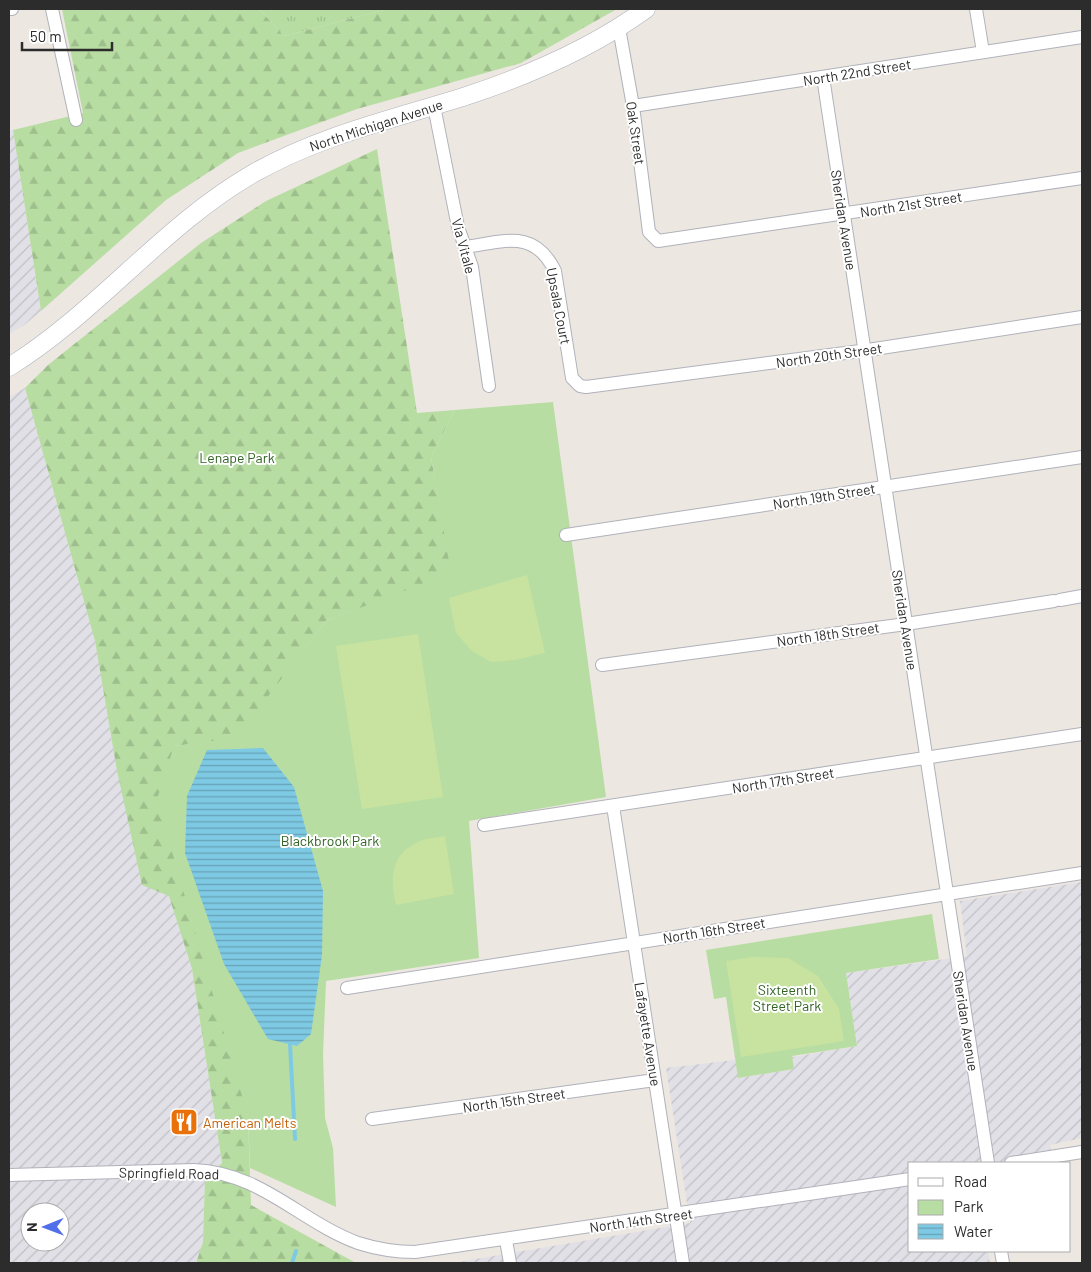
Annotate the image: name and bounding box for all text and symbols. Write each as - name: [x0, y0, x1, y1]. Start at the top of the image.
- scale bar: [22, 20, 112, 52]
- text: 50 m: [30, 27, 62, 45]
- street label: North 22nd Street: [802, 55, 912, 89]
- street label: North Michigan Avenue: [307, 95, 445, 155]
- street label: Oak Street: [623, 100, 649, 166]
- street label: Sheridan Avenue: [828, 169, 860, 271]
- street label: North 21st Street: [859, 188, 963, 220]
- street label: Via Vitale: [448, 216, 480, 276]
- street label: Upsala Court: [543, 266, 575, 346]
- street label: North 20th Street: [775, 339, 883, 371]
- park label: Lenape Park: [199, 449, 275, 466]
- street label: North 19th Street: [771, 479, 877, 513]
- street label: Sheridan Avenue: [889, 569, 921, 671]
- street label: North 18th Street: [775, 618, 881, 650]
- street label: North 17th Street: [731, 764, 835, 796]
- park label: Blackbrook Park: [281, 832, 379, 849]
- street label: North 16th Street: [662, 914, 766, 946]
- street label: Sheridan Avenue: [950, 970, 982, 1072]
- street label: Lafayette Avenue: [631, 981, 665, 1087]
- park label: Sixteenth Street Park: [753, 981, 821, 1014]
- street label: North 15th Street: [462, 1084, 566, 1116]
- restaurant icon: American Melts: [169, 1107, 199, 1137]
- place label: American Melts: [203, 1114, 297, 1131]
- legend: [908, 1162, 1071, 1252]
- street label: Springfield Road: [119, 1164, 219, 1182]
- text: Road: [954, 1172, 987, 1190]
- text: Park: [954, 1197, 984, 1215]
- north arrow: [20, 1202, 70, 1252]
- street label: North 14th Street: [588, 1204, 694, 1236]
- text: N: [23, 1222, 40, 1232]
- text: Water: [954, 1222, 993, 1240]

